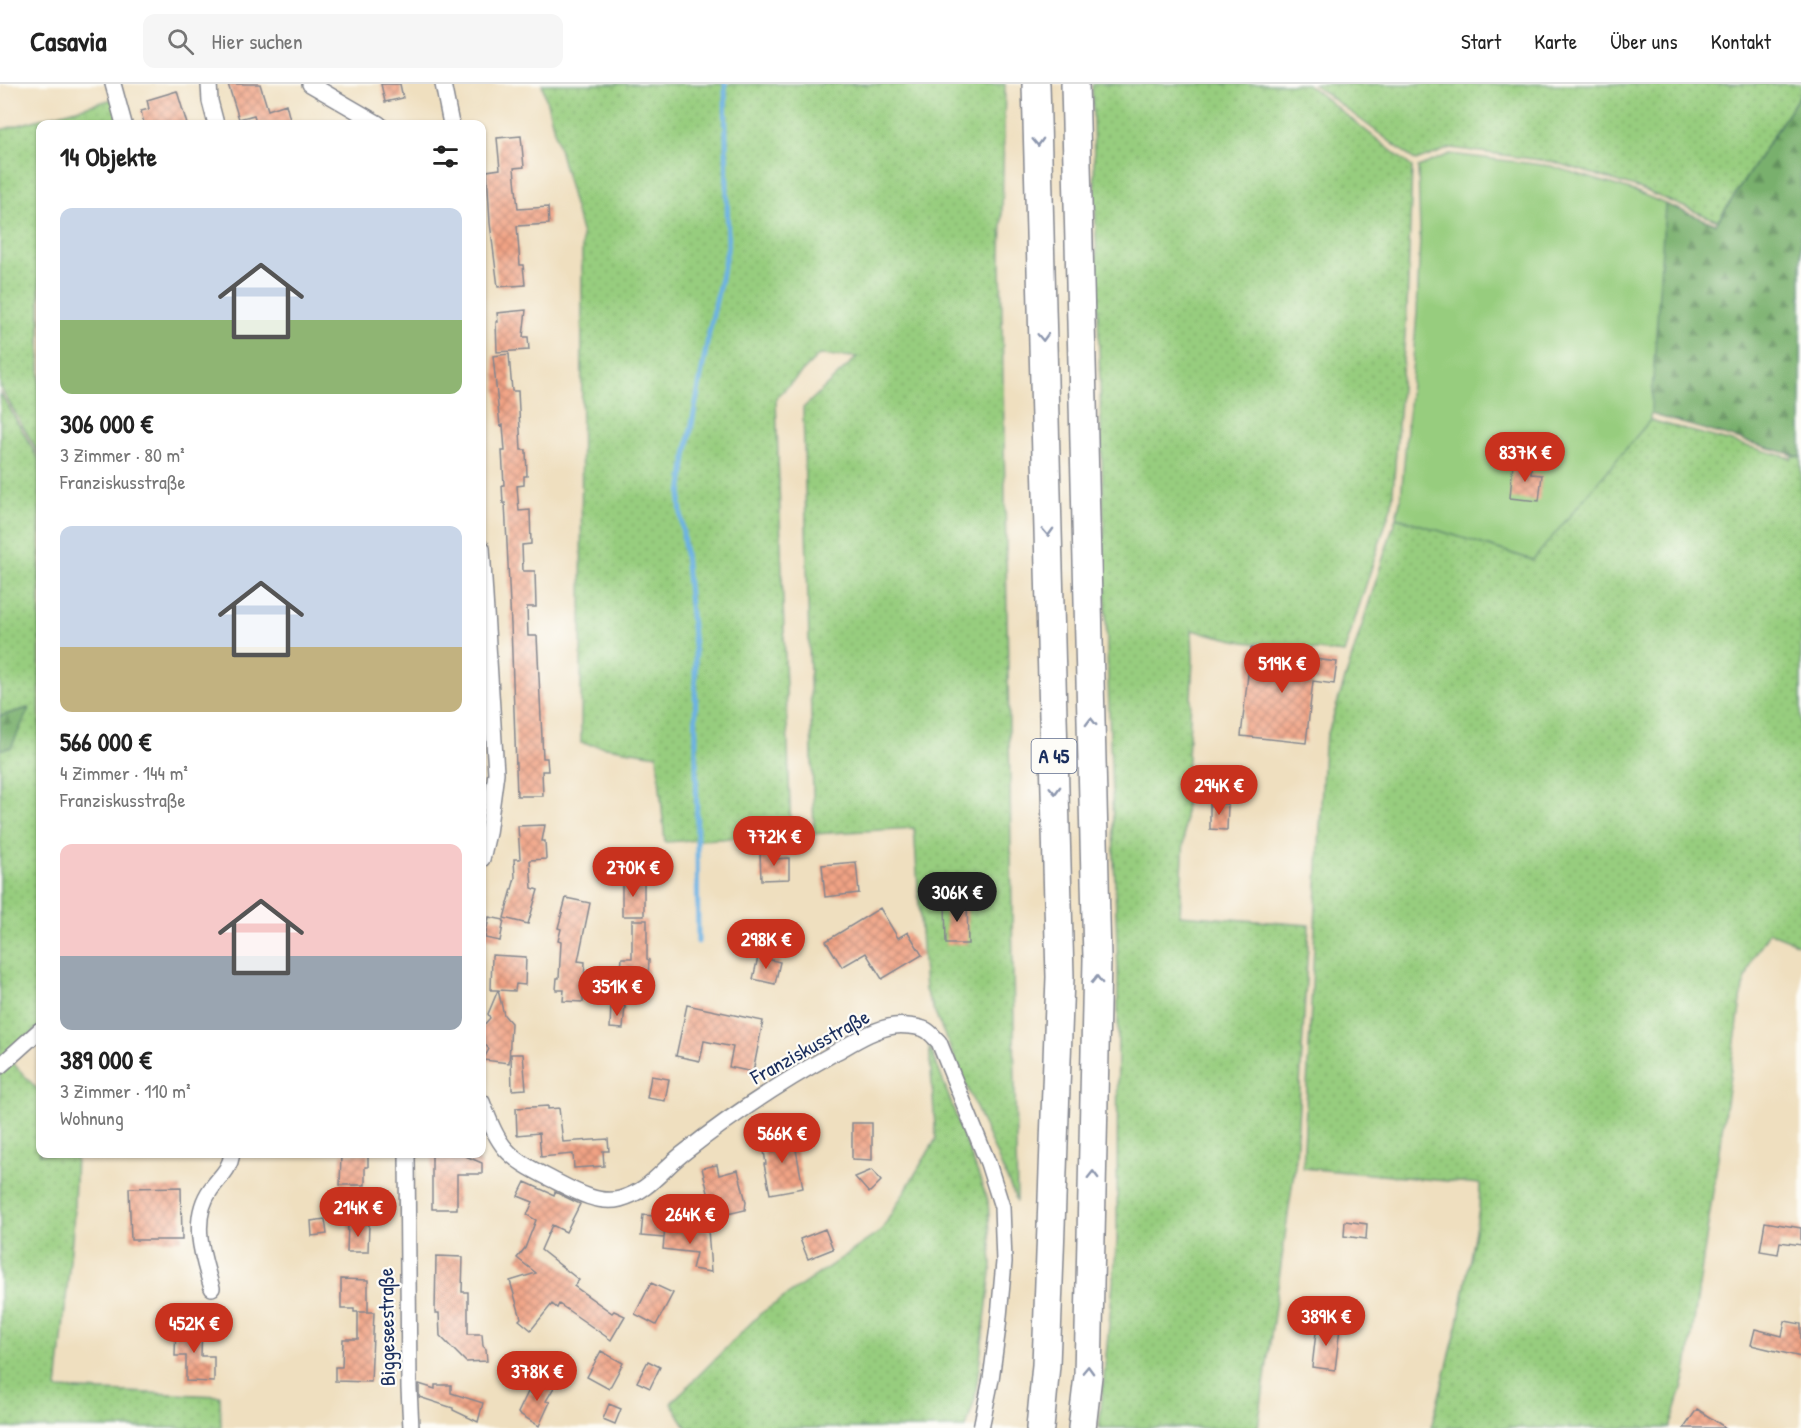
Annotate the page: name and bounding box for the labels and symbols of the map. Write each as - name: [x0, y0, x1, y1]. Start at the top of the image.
- one-way arrow: [1032, 138, 1044, 147]
- one-way arrow: [1037, 333, 1049, 342]
- pin: 837K €: [1476, 432, 1574, 483]
- one-way arrow: [1042, 528, 1055, 537]
- pin: 519K €: [1233, 643, 1331, 694]
- one-way arrow: [1085, 718, 1098, 727]
- road number: A 45: [1032, 739, 1076, 773]
- pin: 294K €: [1170, 765, 1268, 816]
- one-way arrow: [1049, 786, 1062, 795]
- pin: 772K €: [725, 816, 823, 867]
- pin: 270K €: [584, 847, 682, 898]
- pin: 306K €: [908, 872, 1006, 923]
- pin: 298K €: [717, 919, 815, 970]
- pin: 351K €: [568, 966, 666, 1017]
- one-way arrow: [1091, 975, 1103, 984]
- street label: Franziskusstraße: [744, 1002, 874, 1092]
- pin: 566K €: [733, 1113, 831, 1164]
- one-way arrow: [1086, 1170, 1099, 1179]
- pin: 214K €: [309, 1187, 407, 1238]
- pin: 264K €: [641, 1194, 739, 1245]
- street label: Biggeseestraße: [371, 1268, 402, 1386]
- pin: 389K €: [1277, 1296, 1375, 1347]
- pin: 452K €: [145, 1303, 243, 1354]
- pin: 378K €: [488, 1351, 586, 1402]
- one-way arrow: [1082, 1365, 1095, 1374]

